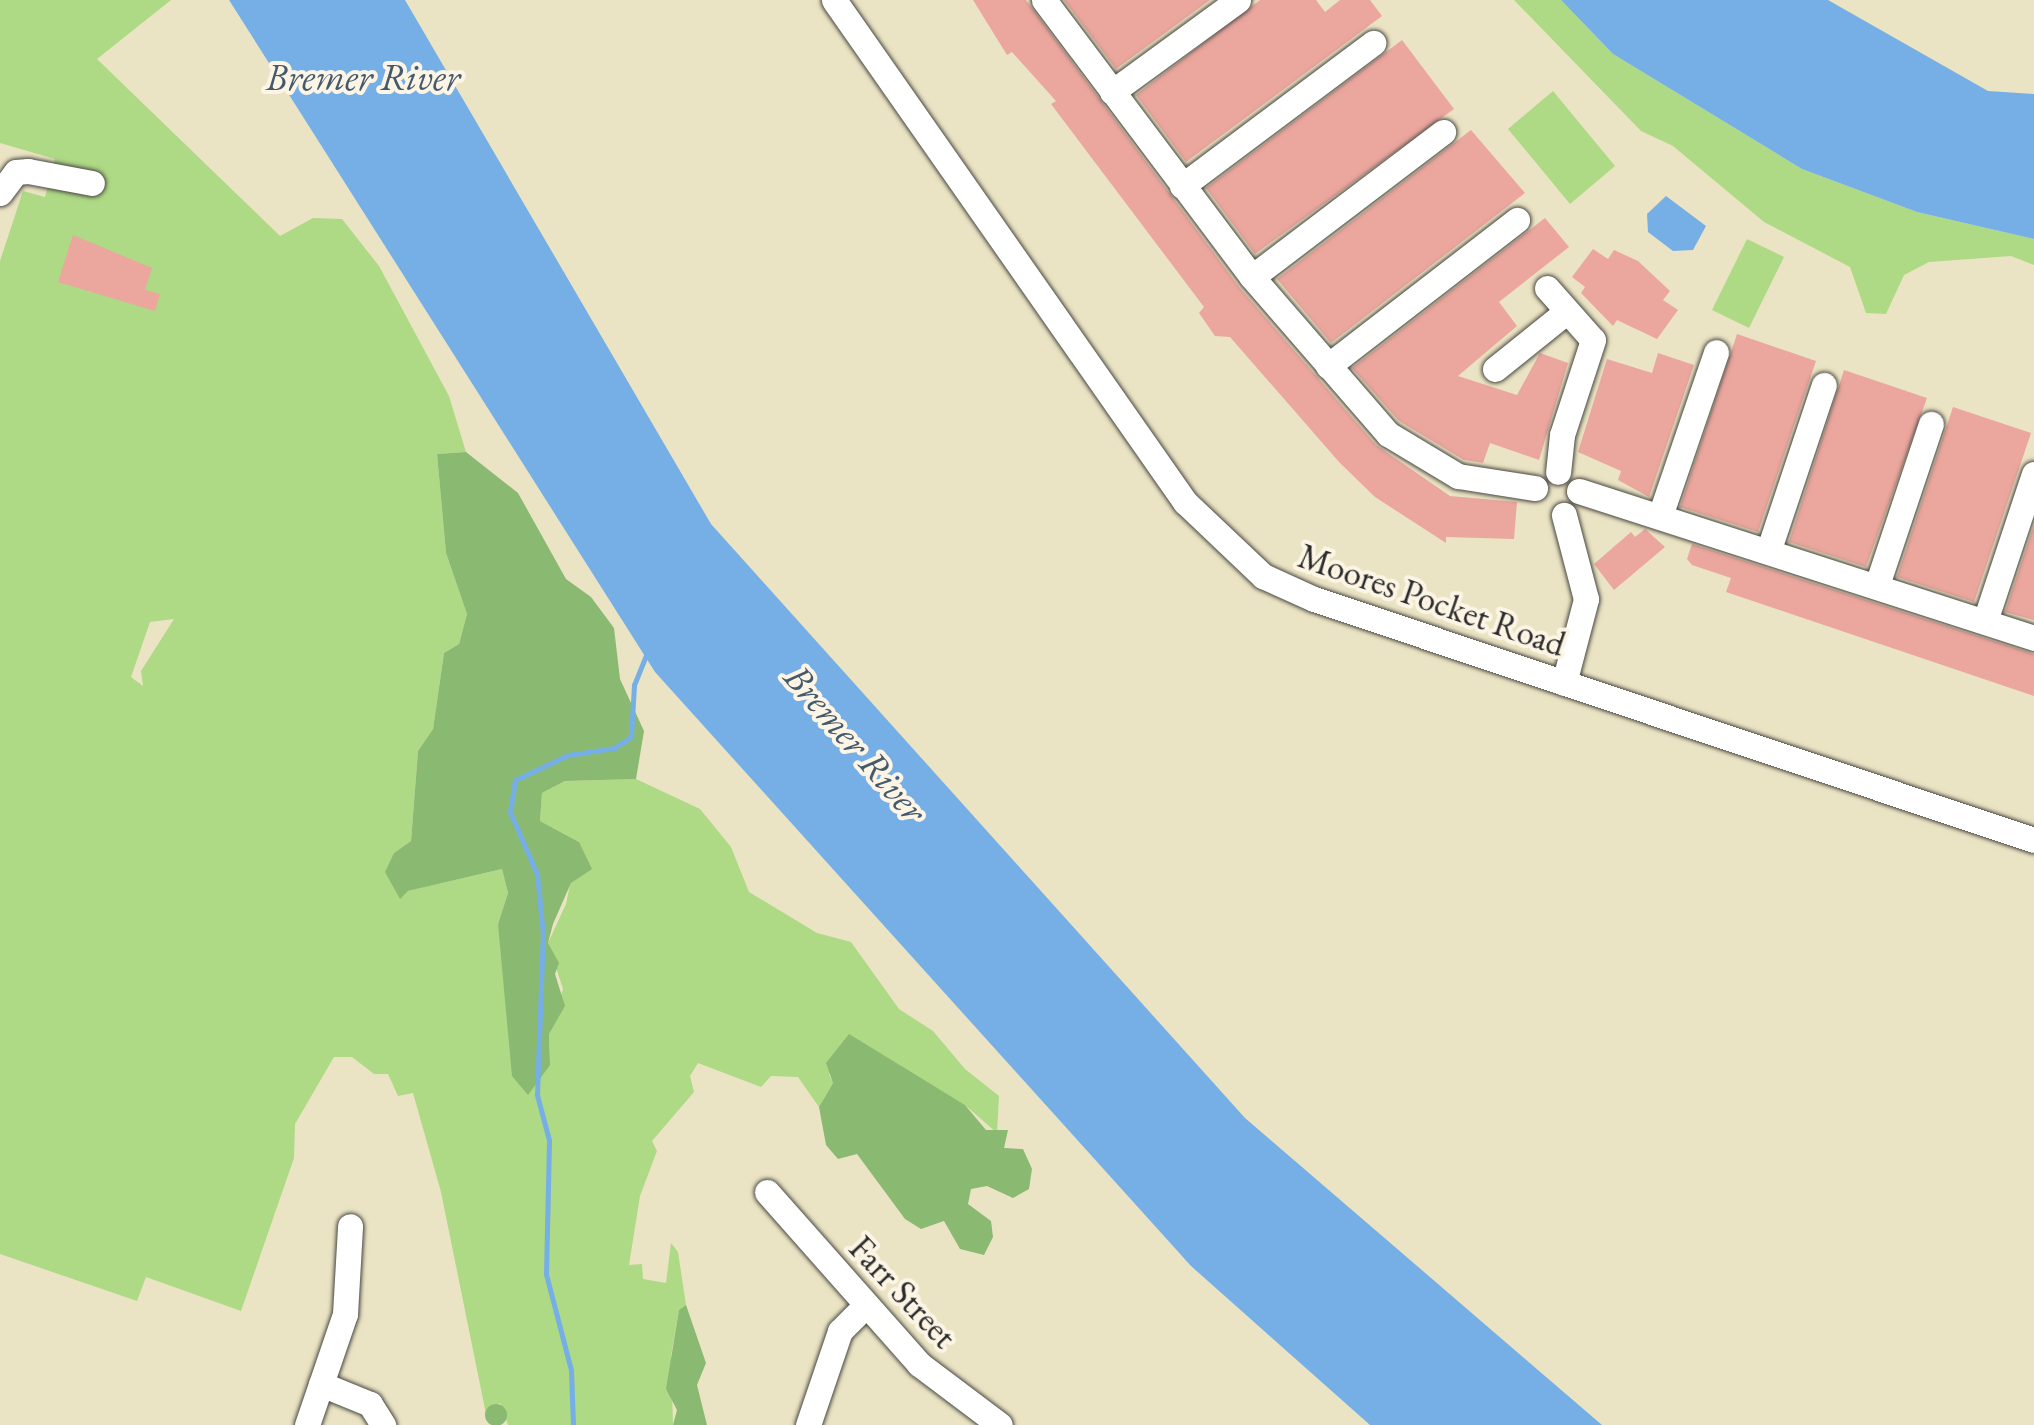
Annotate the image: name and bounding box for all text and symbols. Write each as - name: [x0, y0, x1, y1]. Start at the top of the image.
- water label: Bremer River: [266, 54, 460, 100]
- street label: Moores Pocket Road: [1293, 535, 1571, 665]
- water label: Bremer River: [775, 655, 937, 831]
- street label: Farr Street: [841, 1227, 965, 1357]

